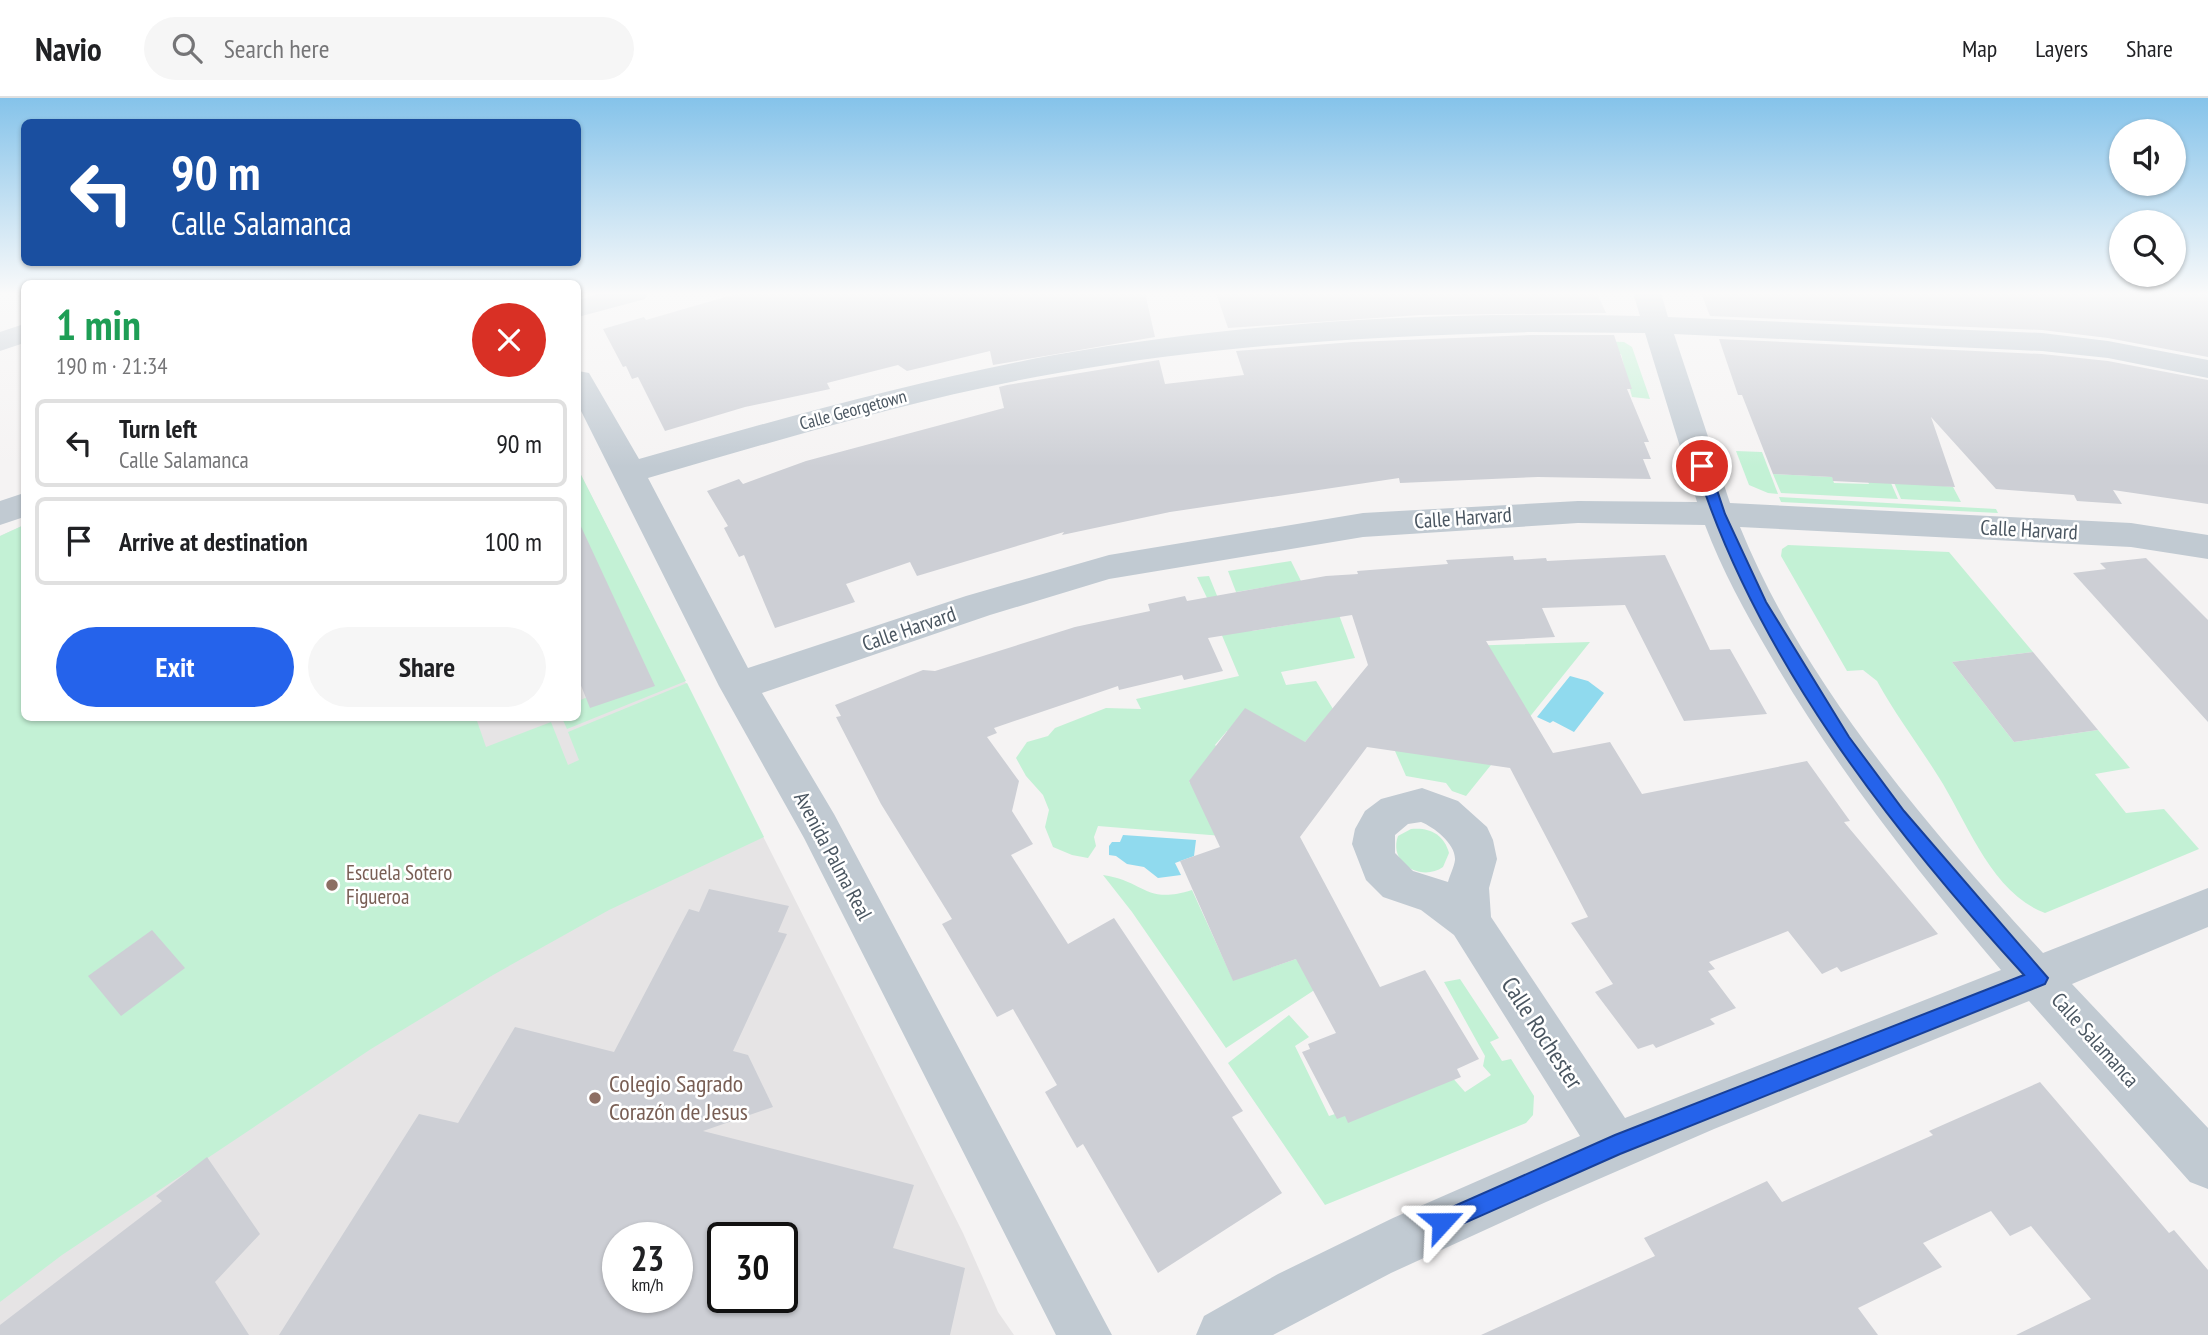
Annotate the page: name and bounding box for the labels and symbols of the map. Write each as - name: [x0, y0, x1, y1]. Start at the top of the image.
- street label: Calle Georgetown: [797, 384, 909, 435]
- pin: [1672, 436, 1732, 496]
- street label: Calle Harvard: [1413, 501, 1513, 534]
- street label: Calle Harvard: [1980, 513, 2078, 546]
- street label: Calle Harvard: [858, 600, 959, 657]
- street label: Avenida Palma Real: [788, 787, 879, 925]
- place label: Escuela Sotero Figueroa: [346, 859, 452, 910]
- marker: Escuela Sotero Figueroa: [324, 877, 340, 893]
- street label: Calle Rochester: [1495, 971, 1590, 1095]
- street label: Calle Salamanca: [2046, 987, 2145, 1093]
- place label: Colegio Sagrado Corazón de Jesus: [609, 1068, 748, 1127]
- marker: Colegio Sagrado Corazón de Jesus: [587, 1090, 603, 1106]
- position arrow: [1405, 1185, 1479, 1259]
- speed limit sign: 30: [707, 1222, 798, 1313]

